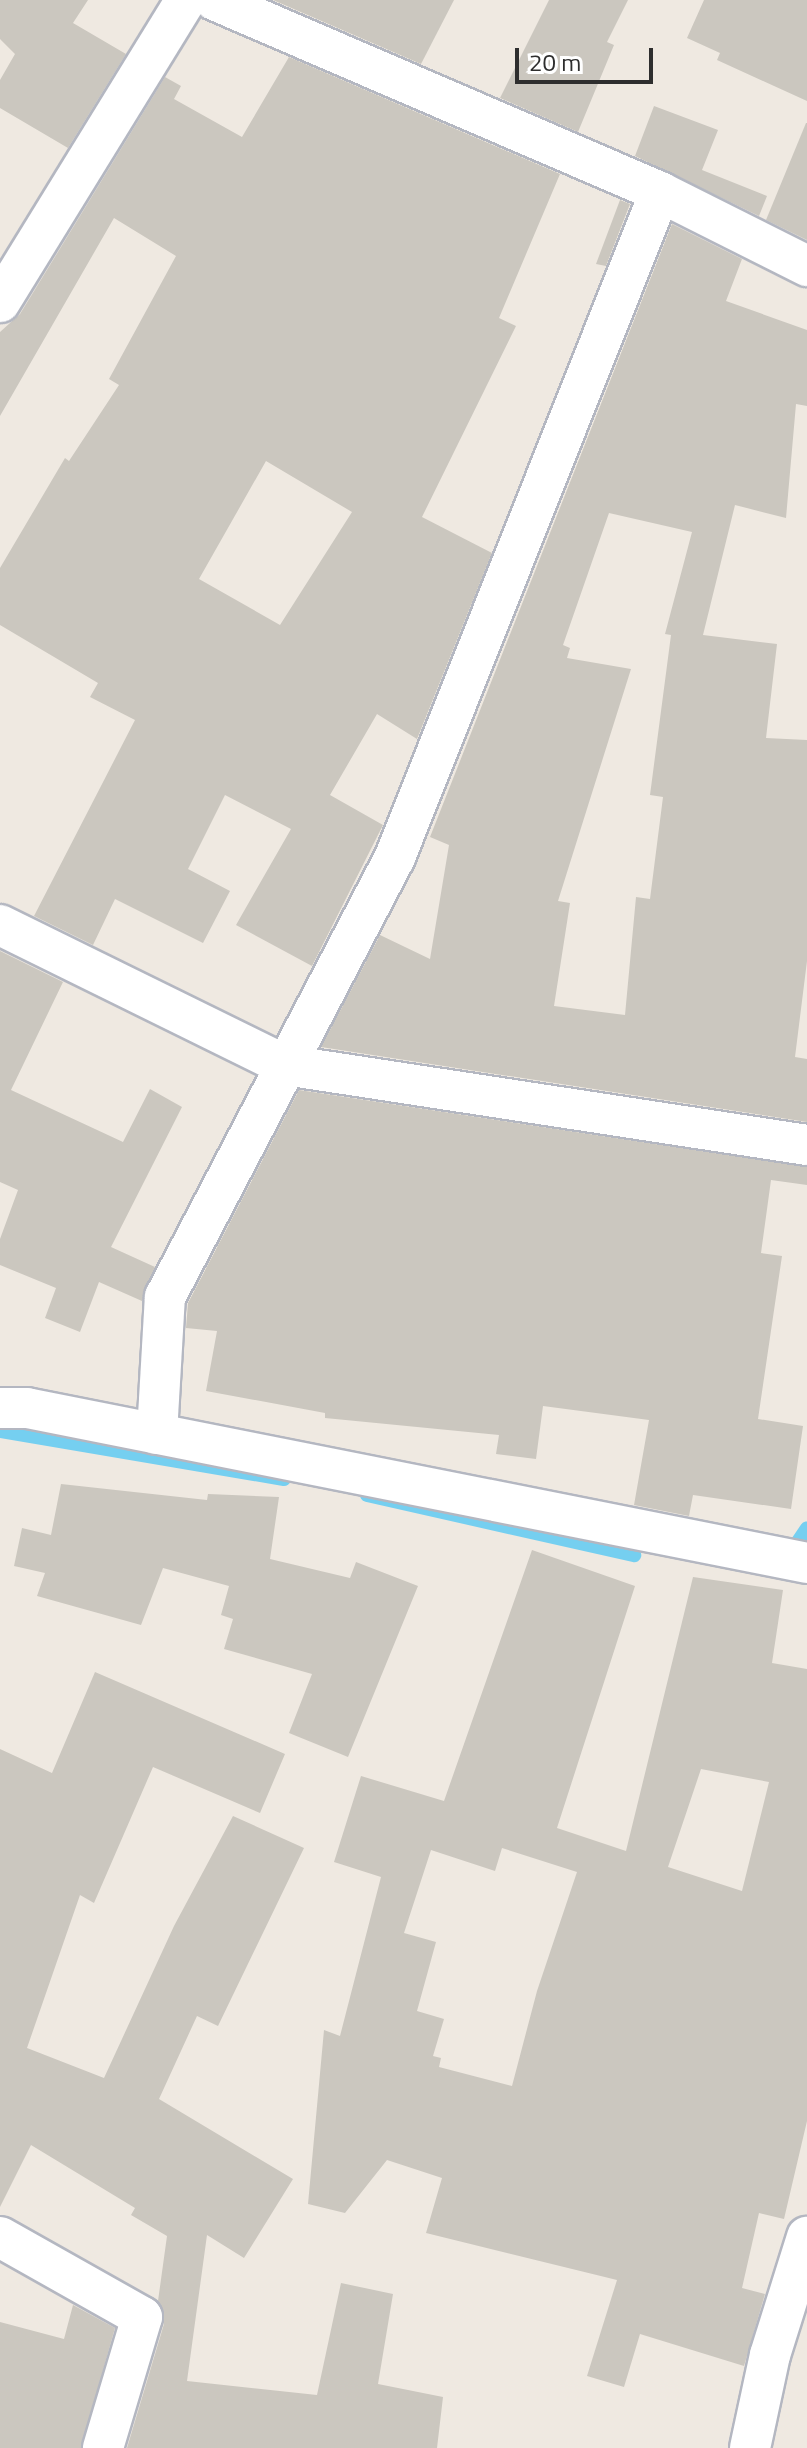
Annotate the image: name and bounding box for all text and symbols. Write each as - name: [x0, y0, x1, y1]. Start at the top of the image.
- scale bar: [519, 32, 657, 82]
- text: 20 m: [529, 44, 581, 80]

